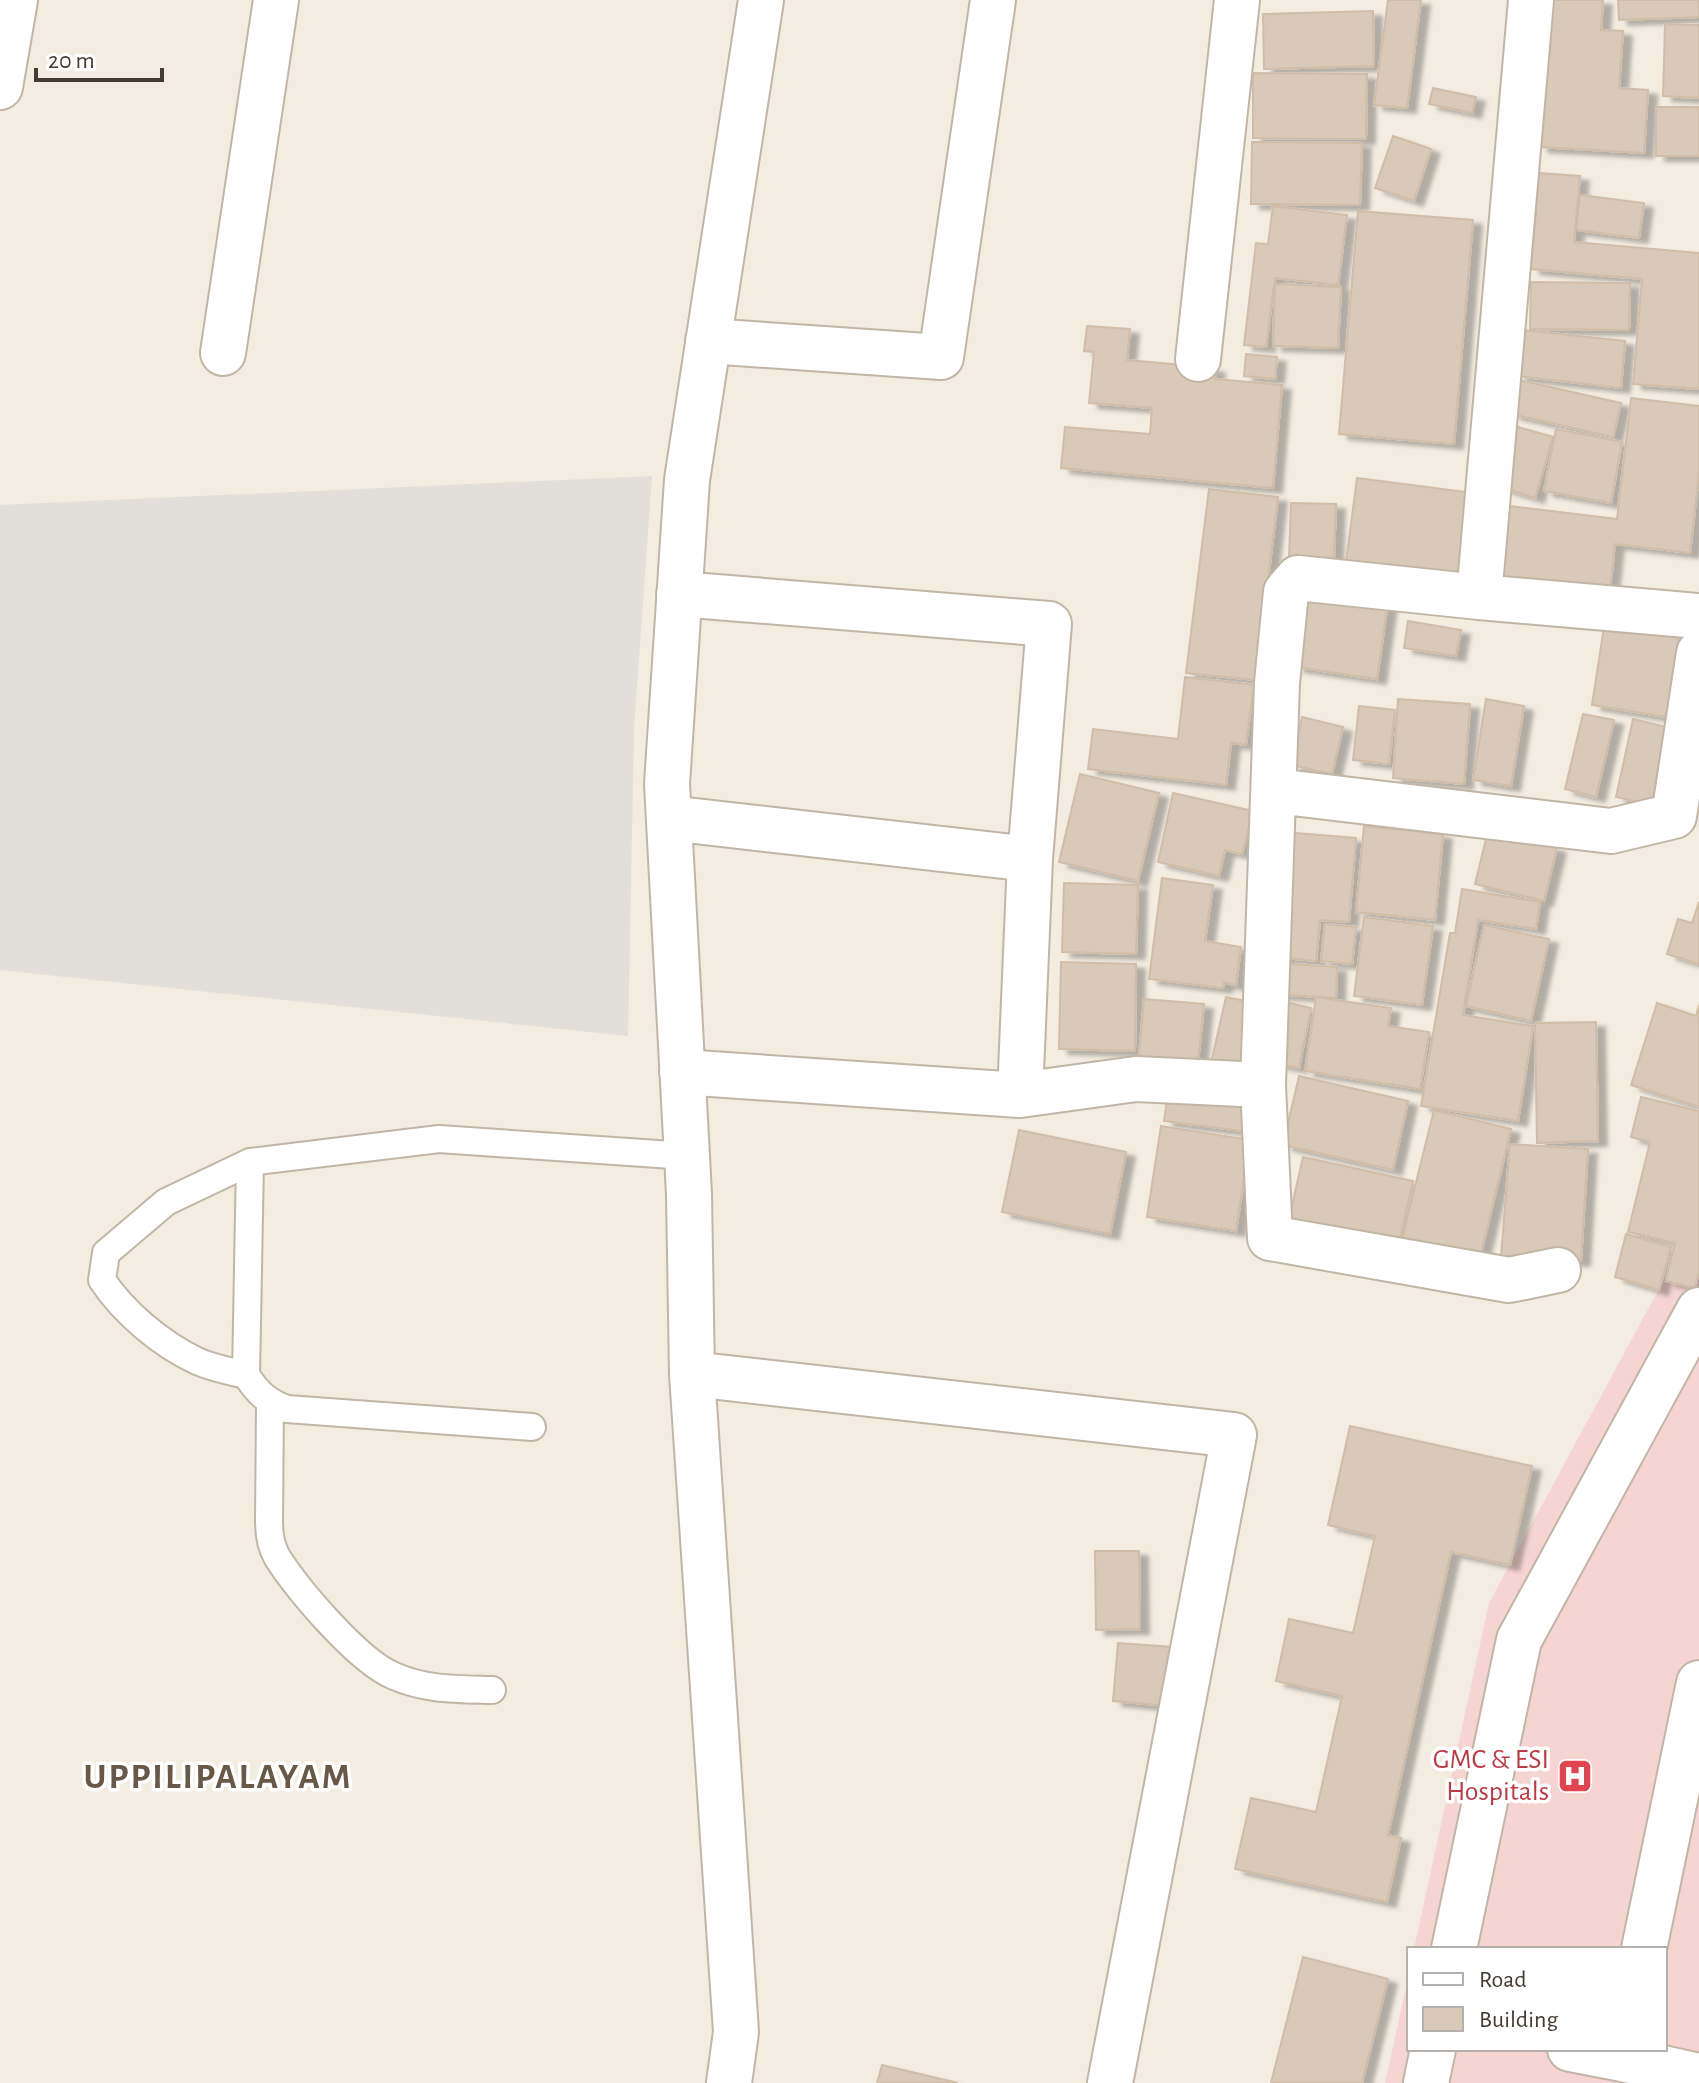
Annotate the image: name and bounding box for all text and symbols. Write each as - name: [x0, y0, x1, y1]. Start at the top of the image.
- scale bar: [36, 32, 162, 82]
- text: 20 m: [48, 49, 95, 73]
- place label: GMC & ESI Hospitals: [1433, 1746, 1549, 1806]
- hospital icon: GMC & ESI Hospitals: [1556, 1757, 1594, 1795]
- district label: UPPILIPALAYAM: [84, 1759, 352, 1795]
- legend: [1407, 1947, 1667, 2051]
- text: Road: [1479, 1968, 1527, 1992]
- text: Building: [1479, 2008, 1558, 2032]

